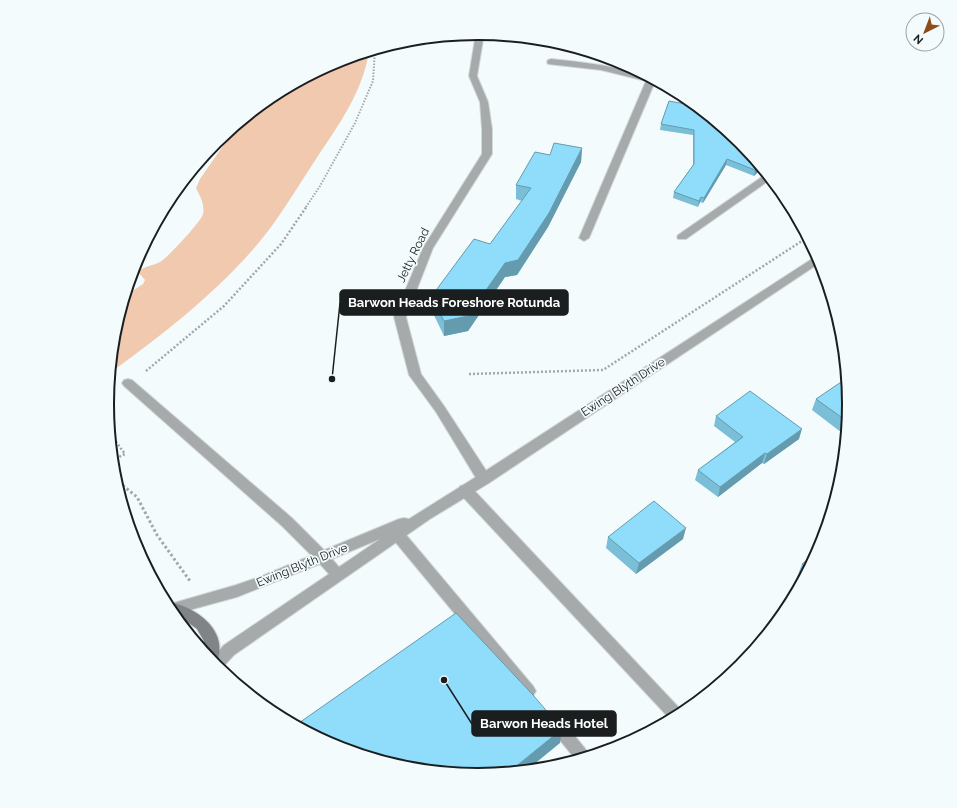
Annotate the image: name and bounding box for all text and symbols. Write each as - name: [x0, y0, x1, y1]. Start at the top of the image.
- north arrow: [905, 12, 945, 52]
- text: N: [911, 31, 926, 47]
- street label: Jetty Road: [394, 226, 432, 284]
- callout: Barwon Heads Foreshore Rotunda: [340, 290, 568, 315]
- text: Barwon Heads Foreshore Rotunda: [348, 295, 561, 310]
- street label: Ewing Blyth Drive: [578, 355, 668, 419]
- street label: Ewing Blyth Drive: [254, 540, 350, 590]
- callout: Barwon Heads Hotel: [472, 711, 616, 736]
- text: Barwon Heads Hotel: [480, 716, 609, 731]

